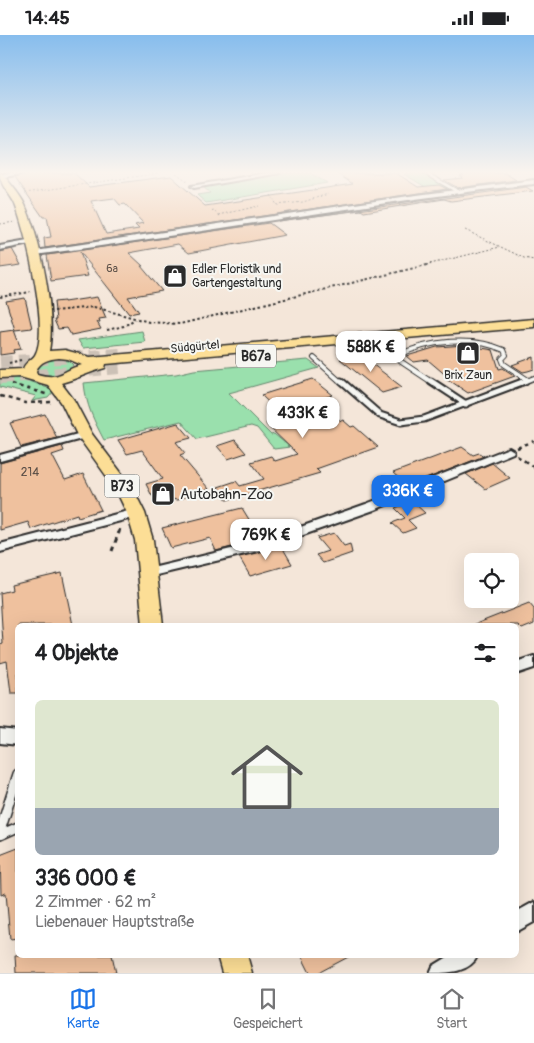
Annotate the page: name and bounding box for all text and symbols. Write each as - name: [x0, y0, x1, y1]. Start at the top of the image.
- text: 14:45: [25, 6, 70, 30]
- house number: 6a: [106, 262, 118, 275]
- place label: Edler Floristik und Gartengestaltung: [192, 262, 281, 291]
- shop icon: Edler Floristik und Gartengestaltung: [162, 263, 188, 289]
- pin: 588K €: [330, 331, 412, 373]
- street label: Südgürtel: [170, 337, 220, 357]
- text: 588K €: [347, 337, 395, 357]
- shop icon: Brix Zaun: [455, 340, 481, 366]
- road number: B67a: [236, 345, 276, 367]
- place label: Brix Zaun: [444, 368, 492, 383]
- pin: 433K €: [262, 397, 344, 439]
- text: 433K €: [278, 403, 328, 423]
- house number: 214: [21, 465, 39, 480]
- road number: B73: [104, 475, 140, 497]
- pin: 336K €: [367, 475, 449, 517]
- shop icon: Autobahn-Zoo: [150, 481, 176, 507]
- text: 336K €: [383, 481, 433, 501]
- place label: Autobahn-Zoo: [180, 485, 273, 504]
- pin: 769K €: [225, 519, 307, 561]
- text: 769K €: [241, 525, 291, 545]
- map controls: [464, 553, 519, 608]
- button: locate: [464, 553, 519, 608]
- icon: filters: [471, 639, 499, 667]
- text: 4 Objekte: [35, 640, 118, 667]
- icon: home: [222, 732, 312, 822]
- text: 336 000 €: [35, 865, 137, 892]
- text: 2 Zimmer · 62 m²: [35, 892, 156, 912]
- text: Liebenauer Hauptstraße: [35, 912, 194, 932]
- tab: Karte: [67, 985, 99, 1032]
- tab: Gespeichert: [233, 985, 303, 1032]
- tab: Start: [436, 985, 467, 1032]

